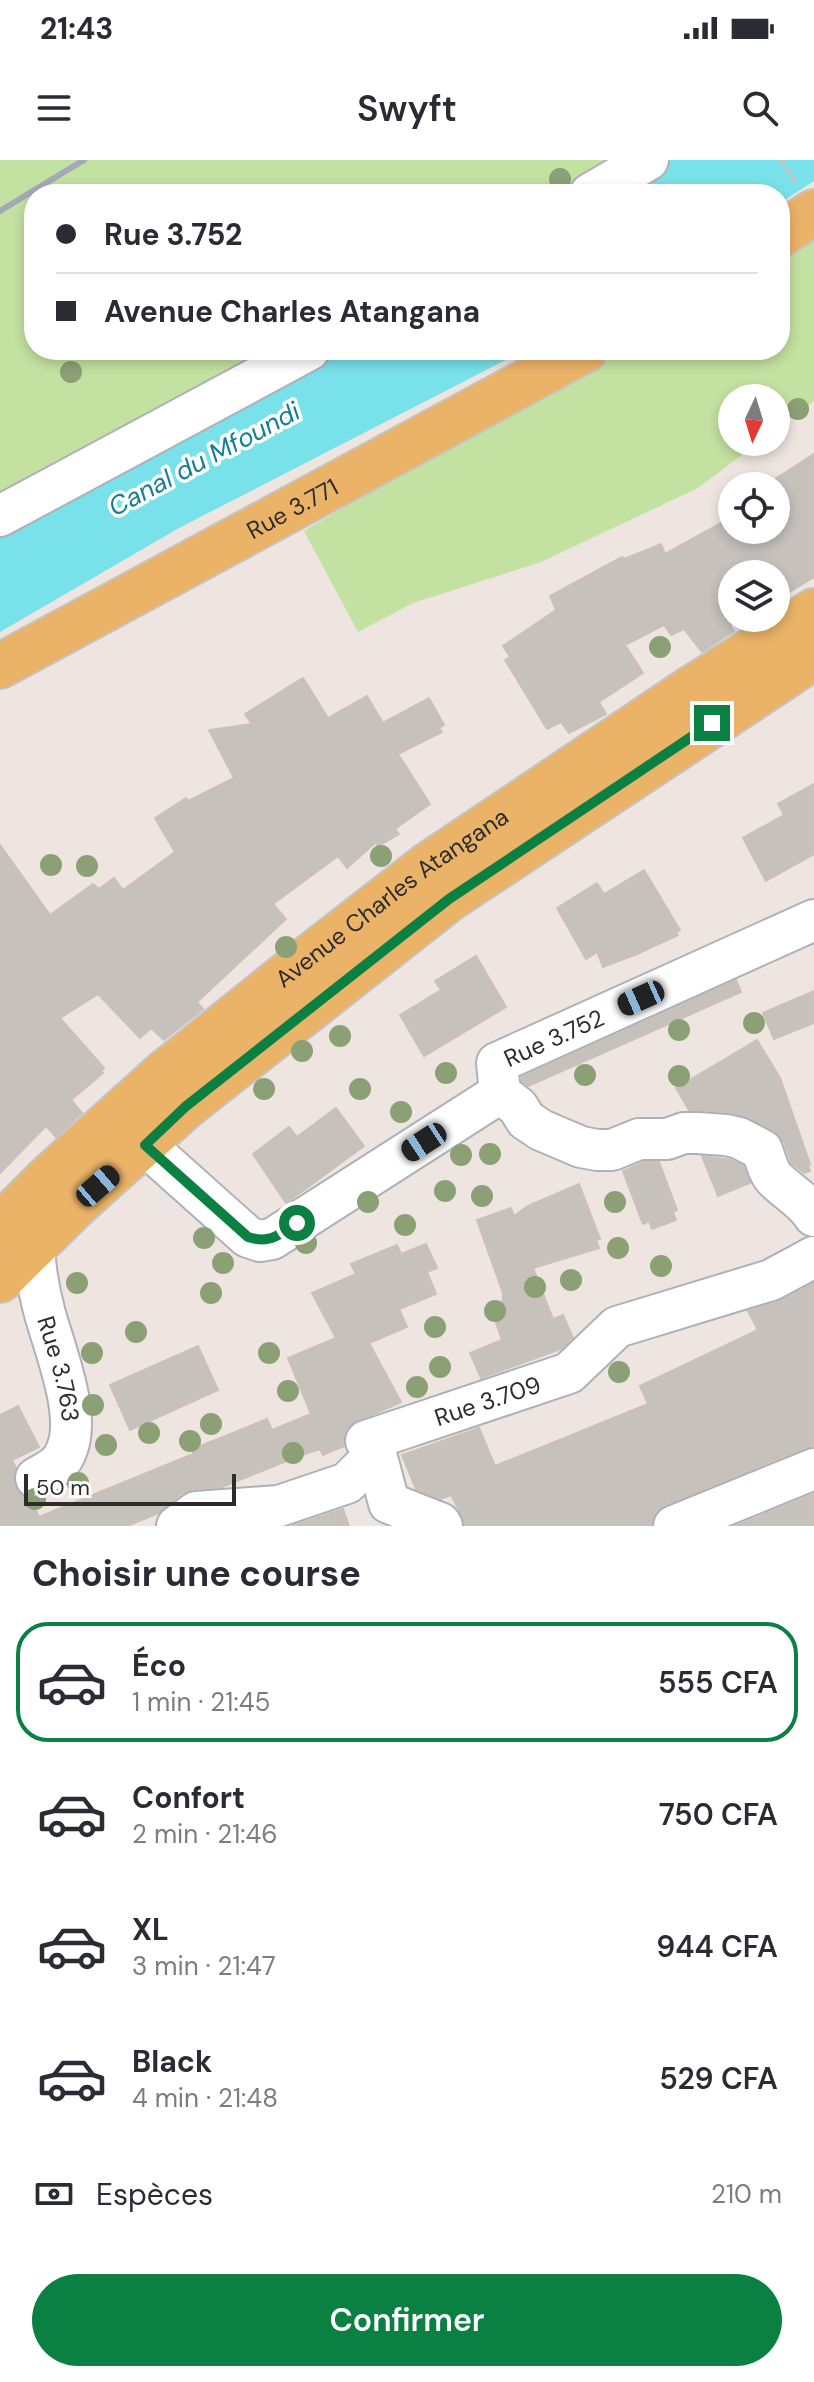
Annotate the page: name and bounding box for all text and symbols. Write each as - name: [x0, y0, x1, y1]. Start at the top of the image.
- text: 21:43: [40, 9, 113, 48]
- text: Swyft: [357, 85, 457, 132]
- icon: menu: [32, 86, 76, 130]
- icon: search: [738, 86, 782, 130]
- text: Rue 3.752: [104, 215, 242, 254]
- text: Avenue Charles Atangana: [104, 292, 480, 331]
- north arrow: [718, 384, 790, 456]
- map controls: [718, 384, 790, 632]
- water label: Canal du Mfoundi: [102, 394, 306, 524]
- street label: Rue 3.771: [241, 471, 343, 546]
- button: locate: [718, 472, 790, 544]
- button: layers: [718, 560, 790, 632]
- route end: [694, 705, 730, 741]
- street label: Avenue Charles Atangana: [269, 800, 514, 994]
- car: [614, 977, 668, 1019]
- street label: Rue 3.752: [499, 1001, 609, 1073]
- car: [397, 1119, 451, 1165]
- car: [72, 1161, 124, 1211]
- route start: [279, 1205, 315, 1241]
- street label: Rue 3.763: [31, 1312, 87, 1423]
- street label: Rue 3.709: [430, 1368, 545, 1433]
- scale bar: [24, 1470, 236, 1506]
- text: 50 m: [36, 1473, 90, 1502]
- text: Choisir une course: [32, 1550, 361, 1597]
- icon: car: [36, 1646, 108, 1718]
- text: Éco: [132, 1646, 186, 1685]
- text: 555 CFA: [658, 1663, 778, 1702]
- text: 1 min · 21:45: [132, 1685, 270, 1719]
- icon: car: [36, 1778, 108, 1850]
- text: Confort: [132, 1778, 245, 1817]
- text: 750 CFA: [659, 1795, 778, 1834]
- text: 2 min · 21:46: [132, 1817, 278, 1851]
- icon: car: [36, 1910, 108, 1982]
- text: XL: [132, 1910, 169, 1949]
- text: 944 CFA: [656, 1927, 778, 1966]
- text: 3 min · 21:47: [132, 1949, 276, 1983]
- icon: car: [36, 2042, 108, 2114]
- text: Black: [132, 2042, 212, 2081]
- text: 529 CFA: [659, 2059, 778, 2098]
- text: 4 min · 21:48: [132, 2081, 278, 2115]
- icon: cash: [32, 2172, 76, 2216]
- text: Espèces: [96, 2175, 213, 2214]
- text: 210 m: [711, 2177, 782, 2211]
- button: Confirmer: [32, 2274, 782, 2366]

